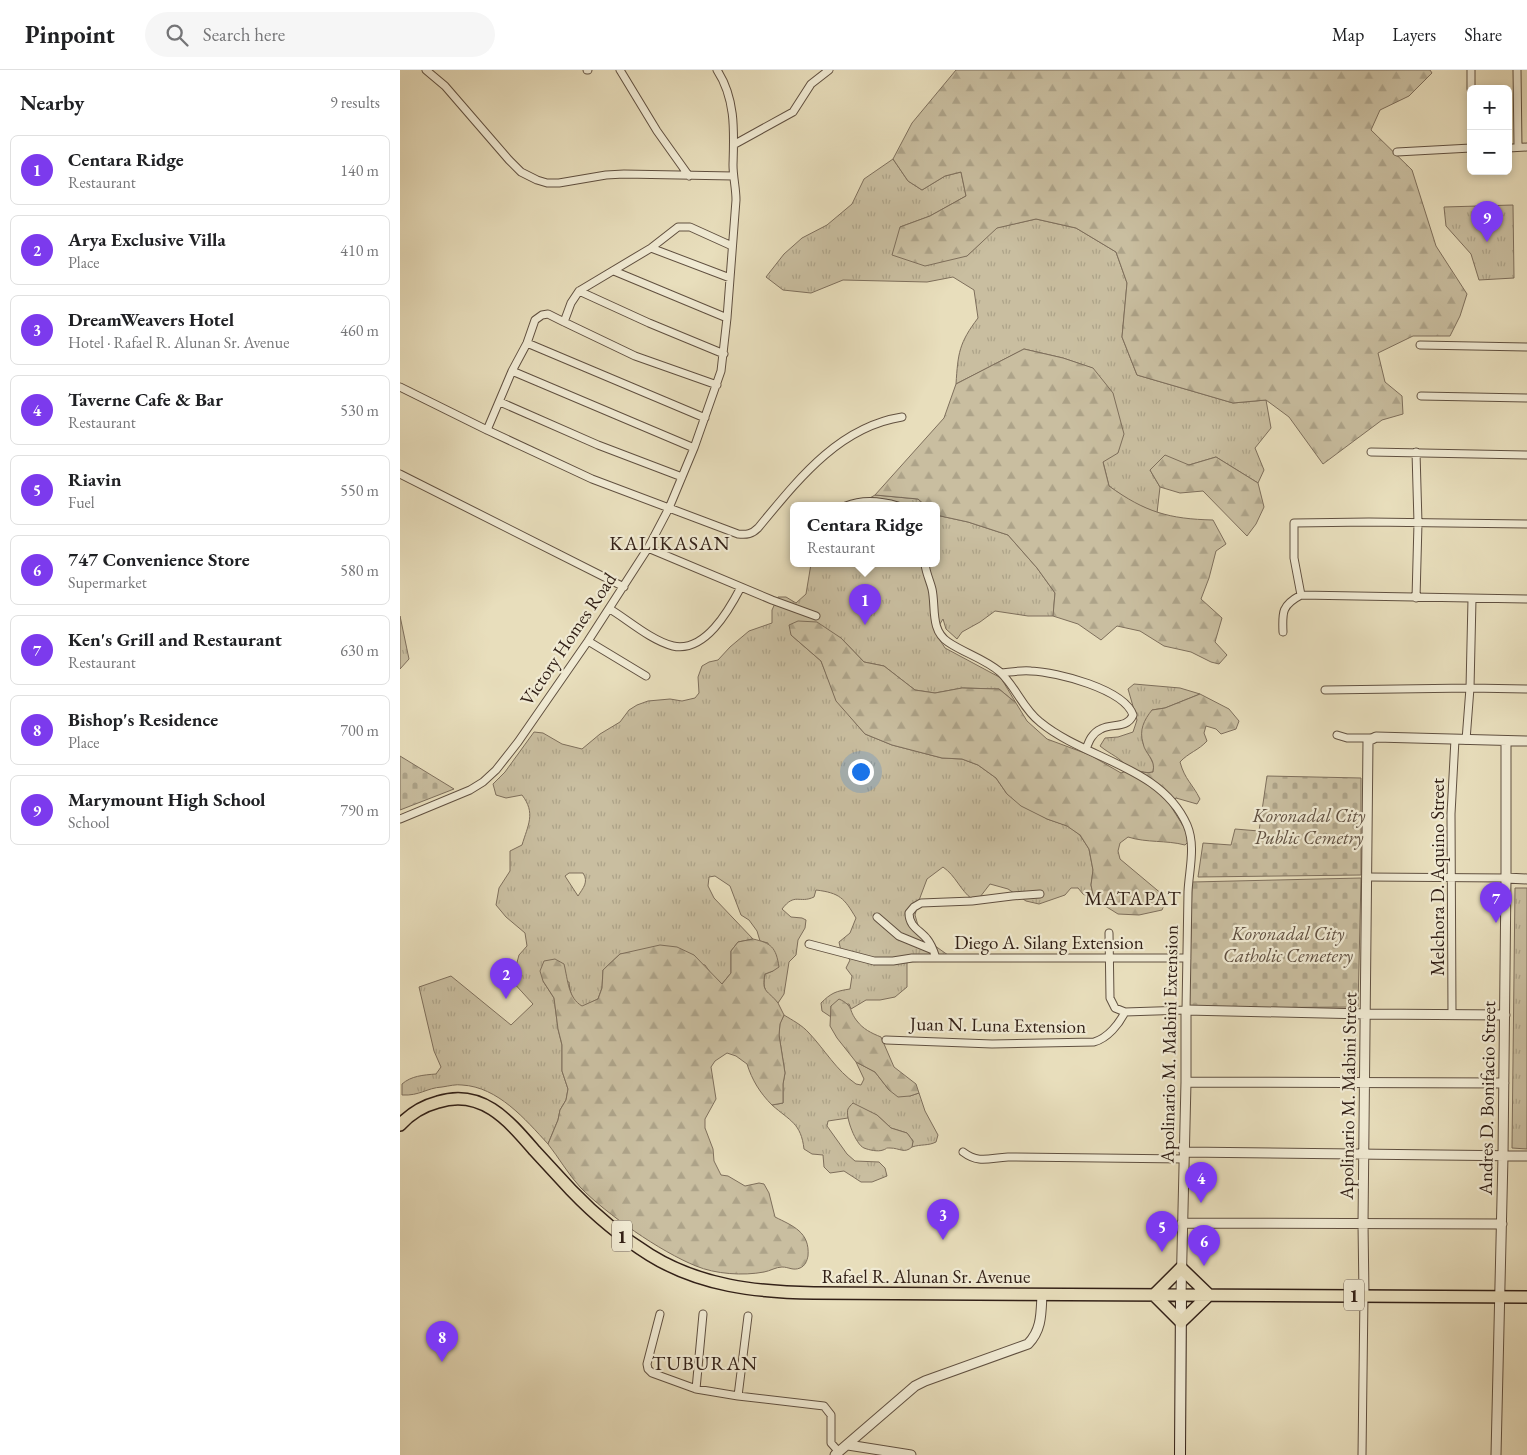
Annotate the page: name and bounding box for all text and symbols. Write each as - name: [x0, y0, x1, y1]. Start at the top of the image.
- search box: [145, 12, 495, 57]
- text: Pinpoint: [25, 19, 115, 50]
- icon: search: [163, 21, 191, 49]
- text: Search here: [203, 22, 285, 47]
- text: Map: [1332, 23, 1364, 46]
- text: Layers: [1392, 23, 1436, 46]
- text: Share: [1464, 23, 1502, 46]
- map controls: [1467, 85, 1512, 175]
- button: +: [1467, 85, 1512, 130]
- text: Nearby: [20, 89, 84, 116]
- text: 9 results: [330, 92, 380, 113]
- button: −: [1467, 130, 1512, 175]
- text: Centara Ridge: [68, 147, 184, 172]
- text: 1: [33, 160, 41, 181]
- text: 140 m: [340, 160, 379, 181]
- text: Restaurant: [68, 172, 136, 193]
- pin: 9: [1471, 201, 1503, 242]
- text: Arya Exclusive Villa: [68, 227, 226, 252]
- text: 2: [33, 240, 41, 261]
- text: 410 m: [340, 240, 379, 261]
- text: Place: [68, 252, 100, 273]
- text: DreamWeavers Hotel: [68, 307, 234, 332]
- text: 3: [33, 320, 41, 341]
- text: 460 m: [340, 320, 379, 341]
- text: Hotel · Rafael R. Alunan Sr. Avenue: [68, 332, 289, 353]
- text: Taverne Cafe & Bar: [68, 387, 223, 412]
- text: 4: [33, 400, 41, 421]
- text: 530 m: [340, 400, 379, 421]
- text: Restaurant: [68, 412, 136, 433]
- text: Riavin: [68, 467, 121, 492]
- text: 5: [33, 480, 41, 501]
- text: 550 m: [340, 480, 379, 501]
- text: Fuel: [68, 492, 95, 513]
- popup: [790, 502, 940, 567]
- text: Centara Ridge: [807, 512, 923, 537]
- district label: KALIKASAN: [609, 530, 731, 556]
- text: Restaurant: [807, 537, 875, 558]
- text: 747 Convenience Store: [68, 547, 250, 572]
- text: 6: [33, 560, 41, 581]
- text: 580 m: [340, 560, 379, 581]
- street label: Victory Homes Road: [514, 567, 622, 710]
- text: Supermarket: [68, 572, 147, 593]
- pin: 1: [849, 584, 881, 625]
- text: Ken's Grill and Restaurant: [68, 627, 282, 652]
- text: 7: [33, 640, 41, 661]
- text: 630 m: [340, 640, 379, 661]
- text: Restaurant: [68, 652, 136, 673]
- text: Bishop's Residence: [68, 707, 218, 732]
- text: 8: [33, 720, 41, 741]
- text: 700 m: [340, 720, 379, 741]
- text: Place: [68, 732, 100, 753]
- your location: [848, 759, 874, 785]
- street label: Melchora D. Aquino Street: [1425, 778, 1450, 976]
- text: Marymount High School: [68, 787, 265, 812]
- text: 9: [33, 800, 41, 821]
- text: 790 m: [340, 800, 379, 821]
- park label: Koronadal City Public Cemetry: [1251, 803, 1366, 850]
- text: School: [68, 812, 110, 833]
- pin: 7: [1480, 882, 1512, 923]
- district label: MATAPAT: [1084, 885, 1182, 911]
- park label: Koronadal City Catholic Cemetery: [1223, 921, 1353, 968]
- street label: Apolinario M. Mabini Extension: [1154, 925, 1184, 1164]
- street label: Diego A. Silang Extension: [954, 930, 1144, 955]
- pin: 2: [490, 958, 522, 999]
- street label: Apolinario M. Mabini Street: [1334, 992, 1362, 1201]
- street label: Andres D. Bonifacio Street: [1473, 1001, 1501, 1196]
- street label: Juan N. Luna Extension: [908, 1011, 1086, 1039]
- pin: 4: [1185, 1162, 1217, 1203]
- pin: 3: [927, 1199, 959, 1240]
- pin: 5: [1146, 1211, 1178, 1252]
- road number: 1: [612, 1220, 632, 1252]
- pin: 6: [1188, 1225, 1220, 1266]
- street label: Rafael R. Alunan Sr. Avenue: [822, 1264, 1030, 1289]
- road number: 1: [1344, 1280, 1364, 1310]
- pin: 8: [426, 1321, 458, 1362]
- district label: TUBURAN: [652, 1350, 758, 1376]

